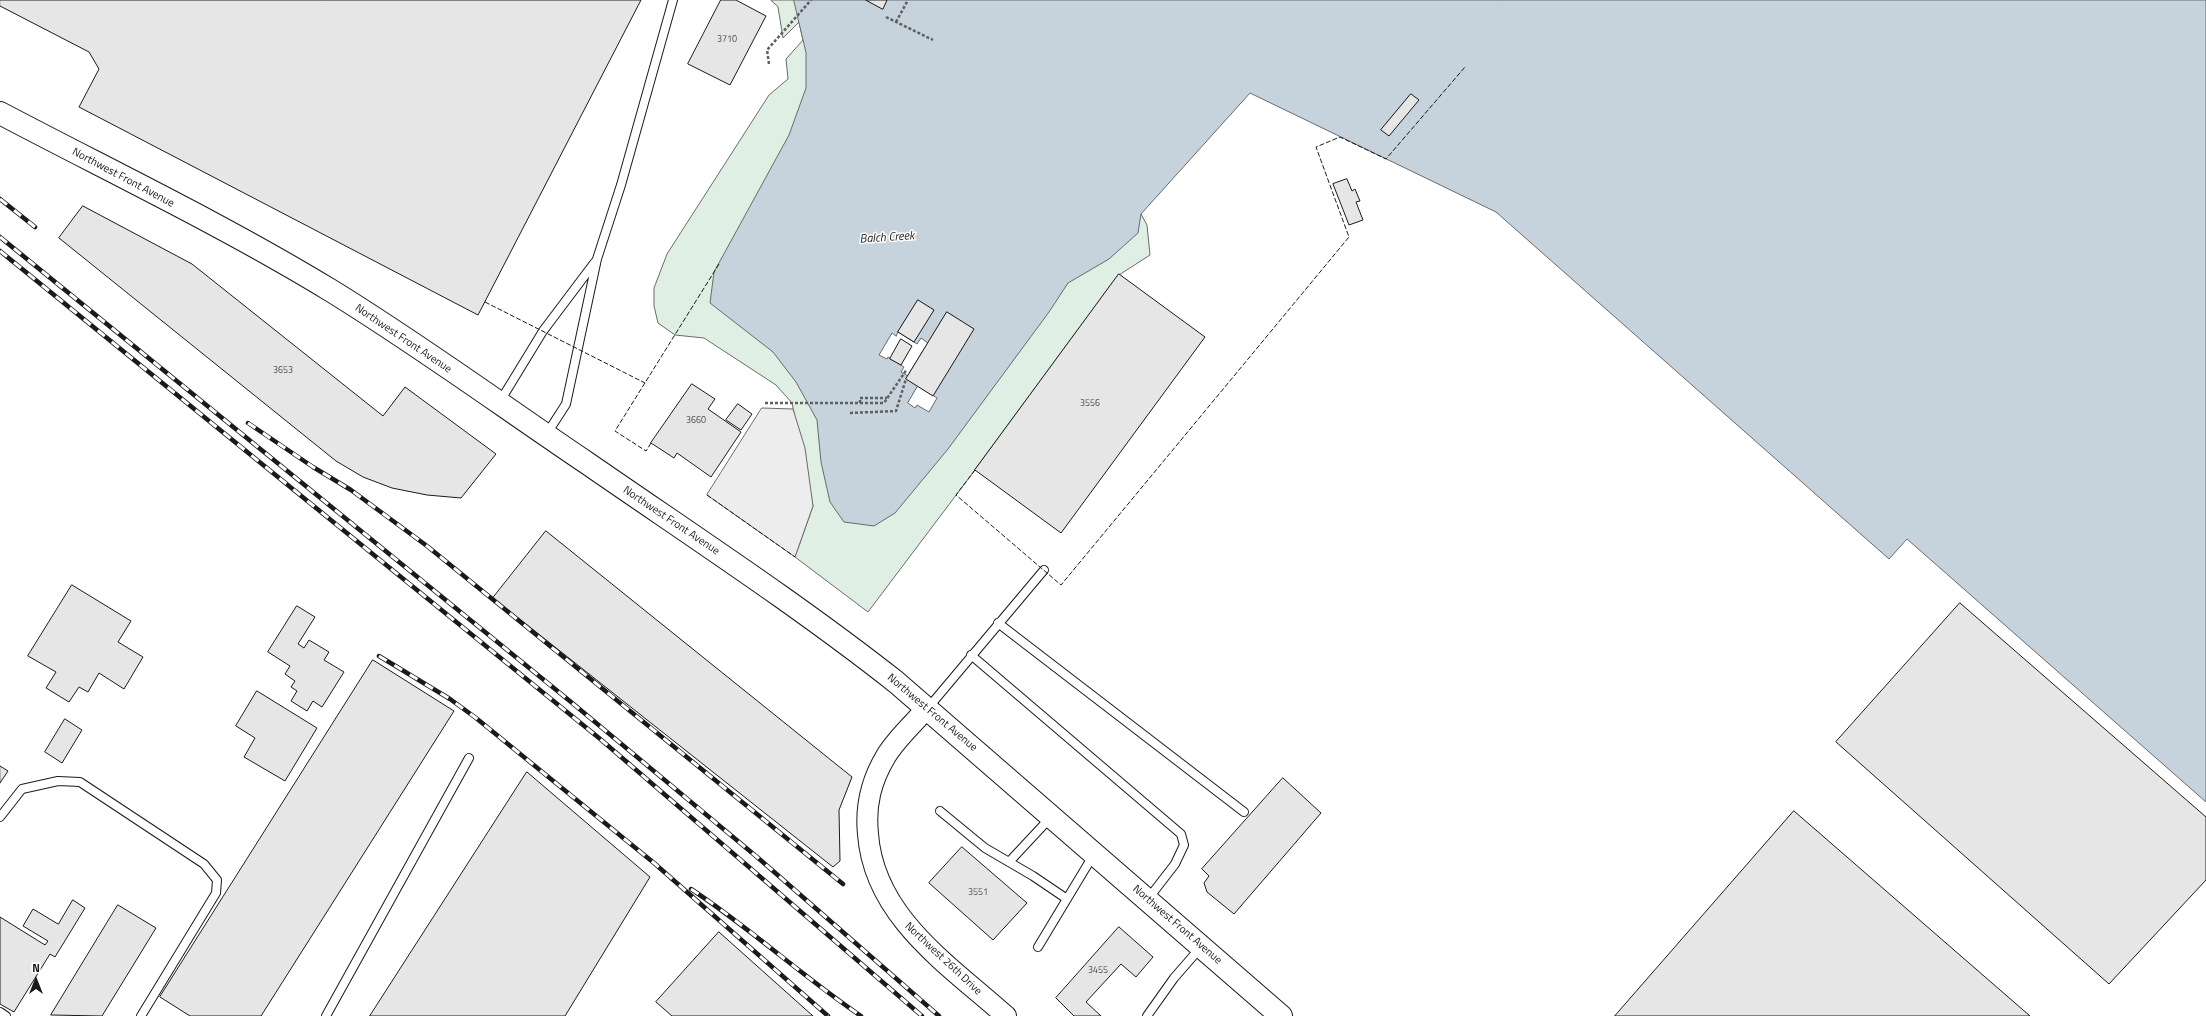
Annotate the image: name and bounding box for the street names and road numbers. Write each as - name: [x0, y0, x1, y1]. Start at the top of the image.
- street label: Northwest Front Avenue: [70, 146, 176, 210]
- street label: Northwest Front Avenue: [352, 302, 454, 376]
- street label: Northwest Front Avenue: [620, 484, 722, 558]
- street label: Northwest Front Avenue: [884, 671, 980, 755]
- street label: Northwest Front Avenue: [1130, 883, 1224, 967]
- street label: Northwest 26th Drive: [902, 920, 984, 998]

